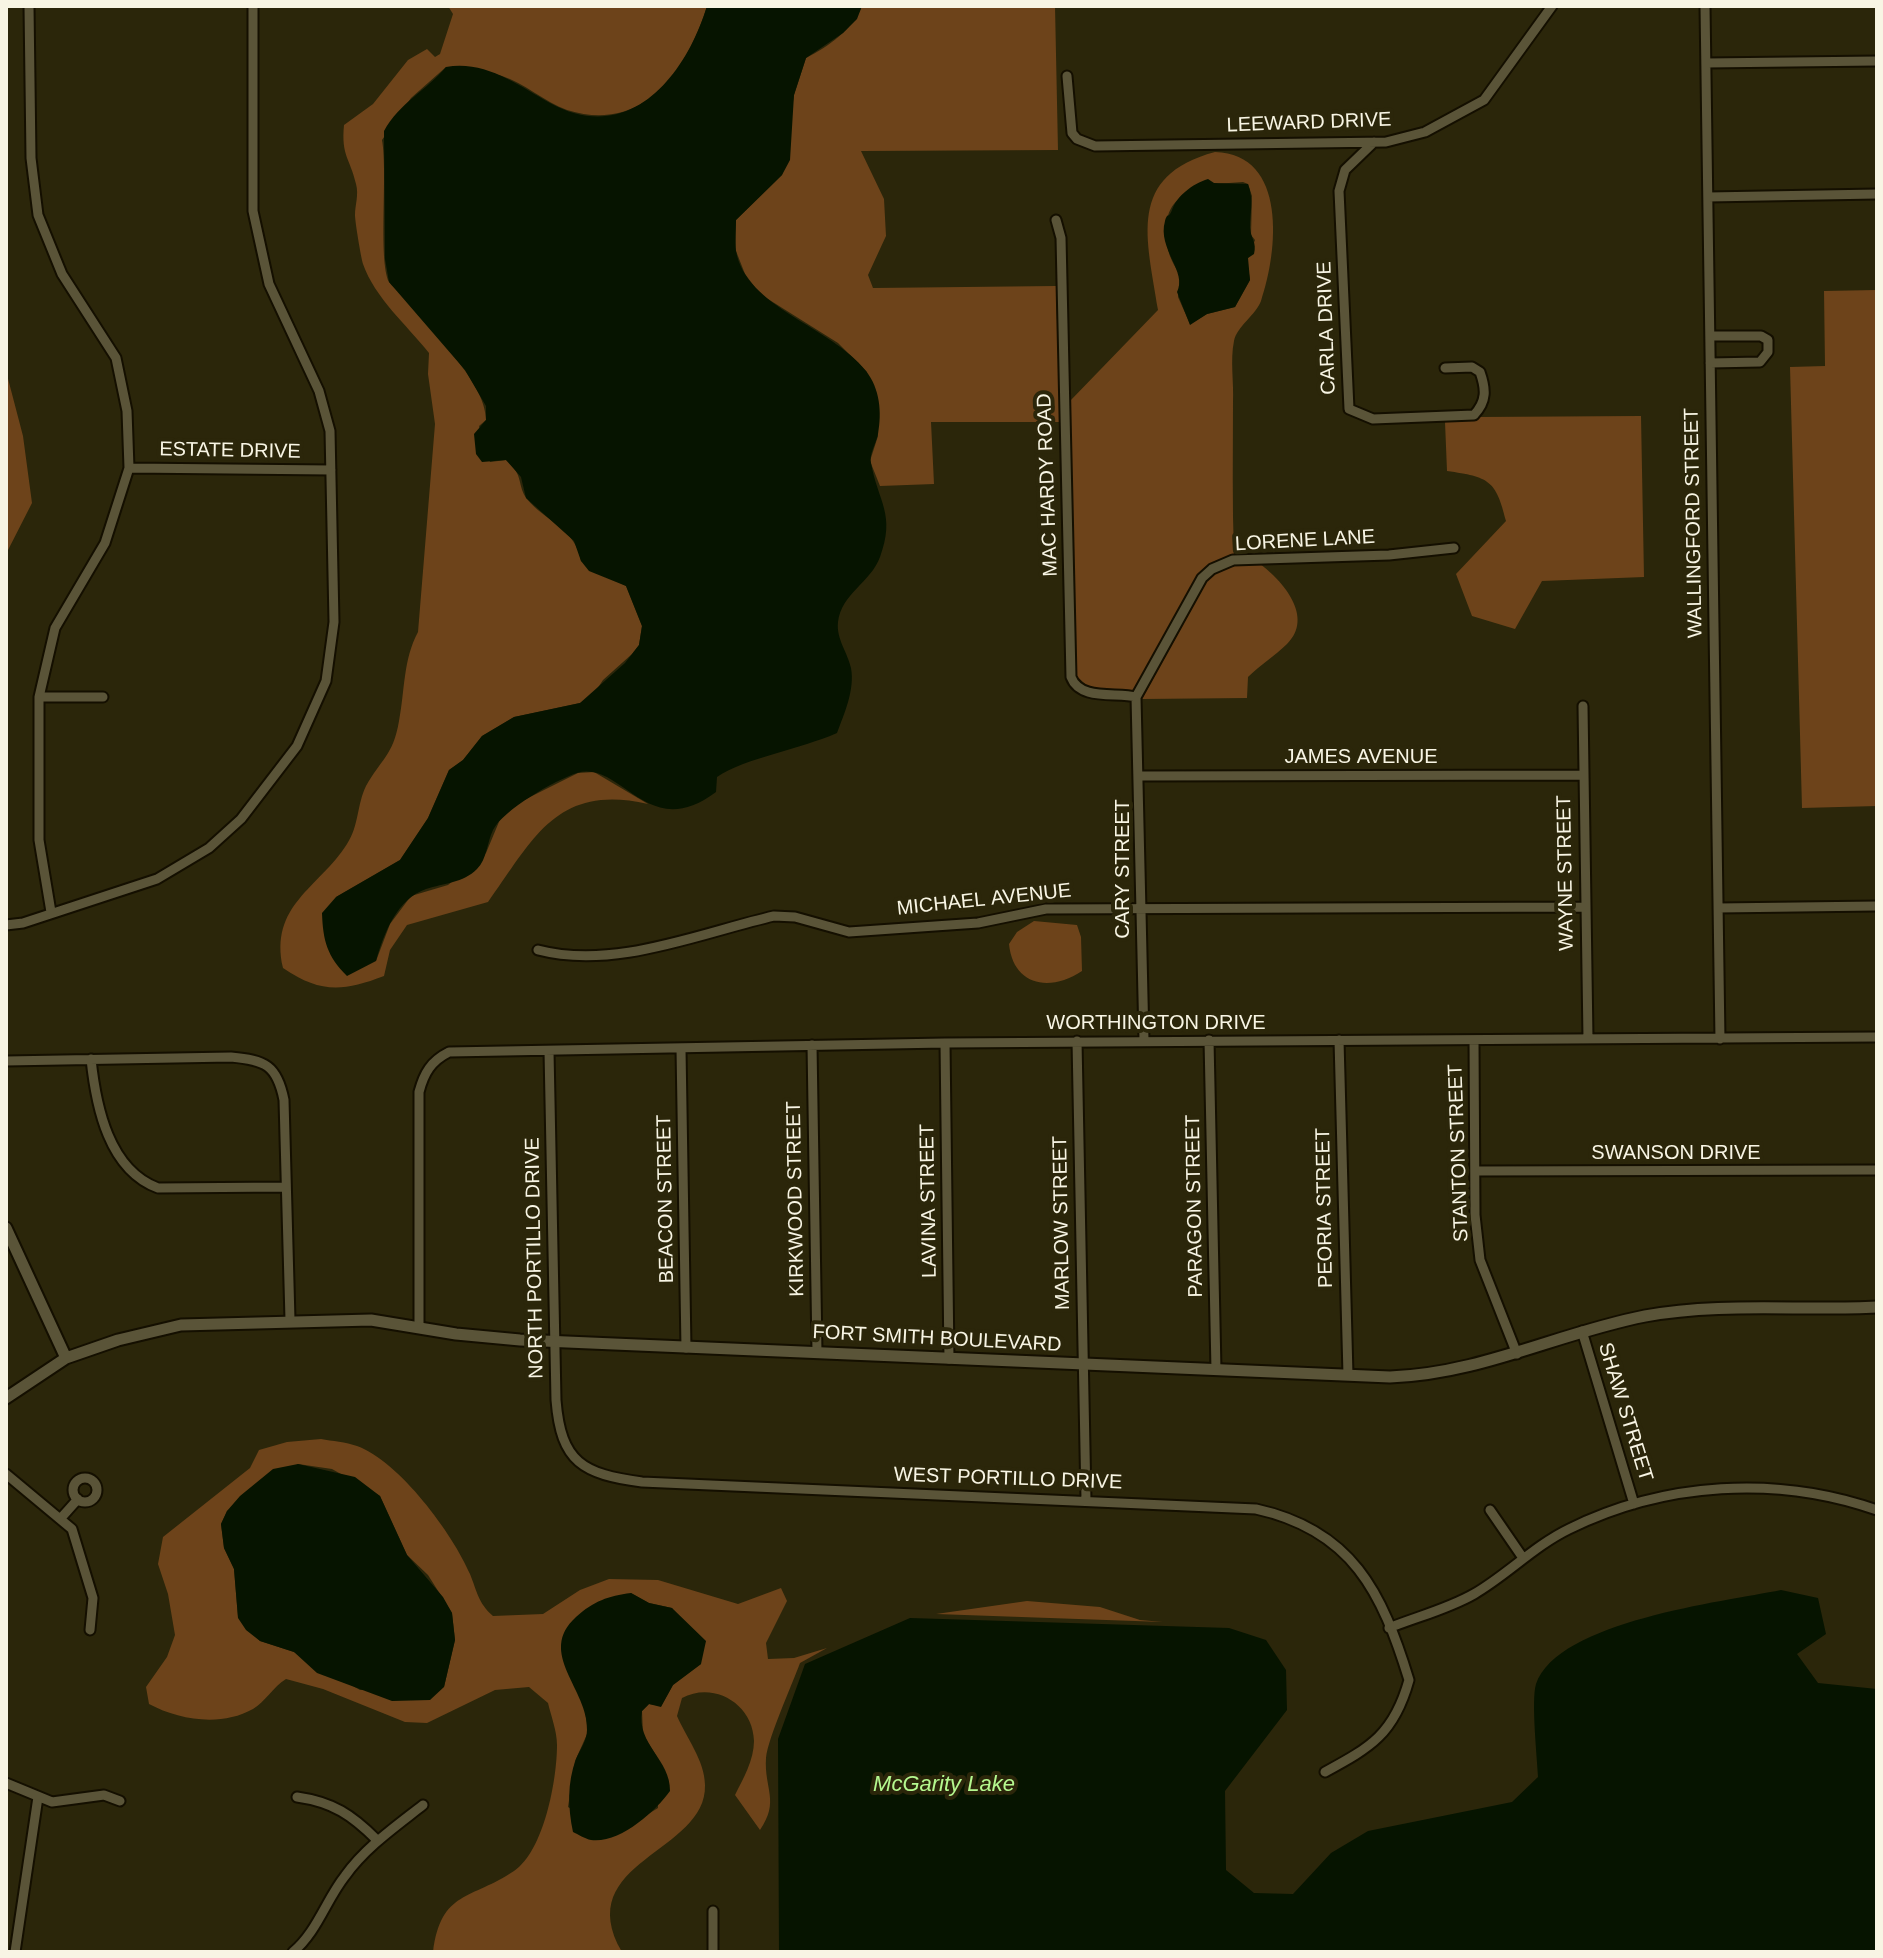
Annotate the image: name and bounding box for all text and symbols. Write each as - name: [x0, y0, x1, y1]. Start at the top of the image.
- street label: LEEWARD DRIVE: [1226, 108, 1392, 138]
- street label: CARLA DRIVE: [1313, 261, 1341, 395]
- street label: MAC HARDY ROAD: [1033, 393, 1063, 577]
- street label: WALLINGFORD STREET: [1680, 408, 1708, 638]
- street label: ESTATE DRIVE: [159, 438, 301, 464]
- street label: LORENE LANE: [1234, 525, 1376, 557]
- street label: JAMES AVENUE: [1285, 745, 1437, 769]
- street label: WAYNE STREET: [1553, 795, 1579, 951]
- street label: CARY STREET: [1111, 799, 1135, 939]
- street label: MICHAEL AVENUE: [896, 879, 1072, 921]
- street label: WORTHINGTON DRIVE: [1046, 1011, 1266, 1035]
- street label: STANTON STREET: [1444, 1064, 1474, 1242]
- street label: KIRKWOOD STREET: [782, 1101, 810, 1297]
- street label: BEACON STREET: [653, 1114, 679, 1284]
- street label: PARAGON STREET: [1181, 1114, 1209, 1298]
- street label: LAVINA STREET: [916, 1124, 942, 1278]
- street label: PEORIA STREET: [1312, 1128, 1338, 1288]
- street label: MARLOW STREET: [1048, 1136, 1076, 1310]
- street label: NORTH PORTILLO DRIVE: [521, 1137, 549, 1379]
- street label: SWANSON DRIVE: [1591, 1141, 1761, 1165]
- street label: FORT SMITH BOULEVARD: [812, 1320, 1062, 1358]
- street label: SHAW STREET: [1593, 1340, 1657, 1484]
- street label: WEST PORTILLO DRIVE: [893, 1463, 1123, 1495]
- water label: McGarity Lake: [873, 1772, 1015, 1798]

